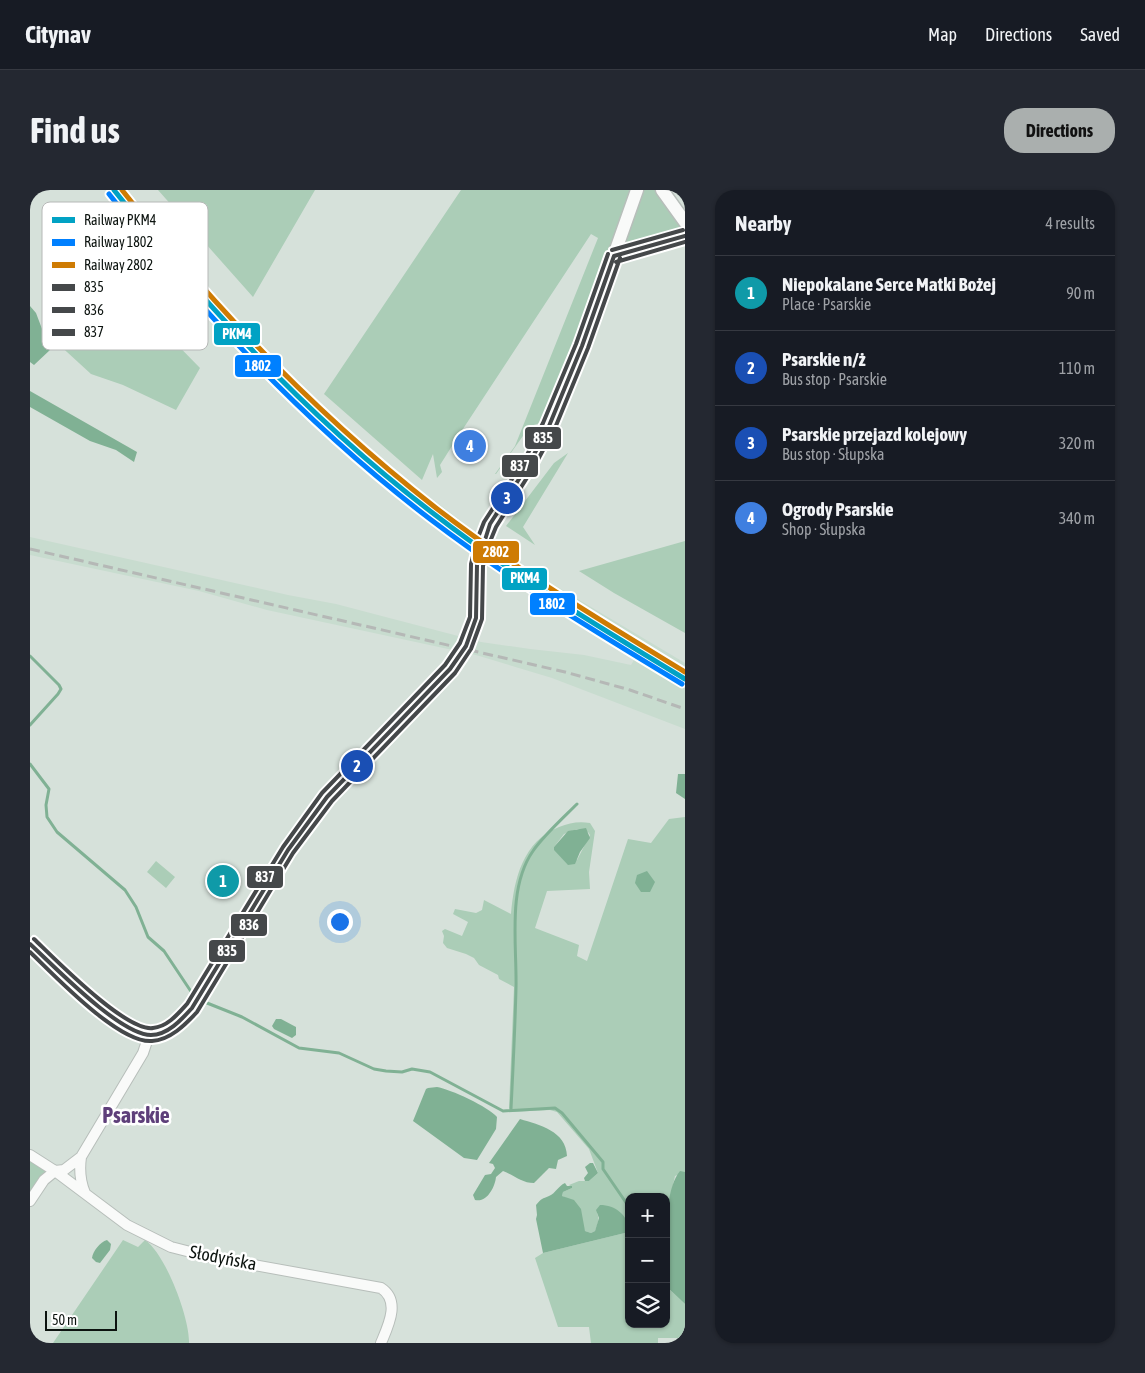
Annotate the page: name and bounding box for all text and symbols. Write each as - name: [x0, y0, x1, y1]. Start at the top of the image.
- text: Citynav: [25, 21, 91, 48]
- text: Map: [928, 24, 957, 45]
- text: Directions: [985, 24, 1052, 45]
- text: Saved: [1080, 24, 1120, 45]
- button: Directions: [1004, 108, 1115, 153]
- text: Find us: [30, 110, 120, 150]
- legend: [42, 202, 208, 350]
- text: Nearby: [735, 211, 791, 235]
- text: Railway PKM4: [84, 212, 157, 228]
- text: 4 results: [1045, 214, 1095, 232]
- text: Railway 1802: [84, 234, 153, 250]
- text: Railway 2802: [84, 257, 153, 273]
- text: Niepokalane Serce Matki Bożej: [782, 273, 996, 295]
- text: 835: [84, 279, 104, 295]
- text: 1: [747, 284, 755, 302]
- text: 90 m: [1066, 284, 1095, 302]
- text: Place · Psarskie: [782, 295, 871, 313]
- text: 836: [84, 302, 104, 318]
- line badge: PKM4: [213, 322, 261, 346]
- text: 837: [84, 324, 104, 340]
- text: PKM4: [222, 326, 252, 342]
- text: Psarskie n/ż: [782, 348, 866, 370]
- line badge: 1802: [234, 354, 282, 378]
- text: 1802: [245, 358, 272, 374]
- text: 2: [747, 359, 755, 377]
- text: 110 m: [1059, 359, 1095, 377]
- text: Bus stop · Psarskie: [782, 370, 887, 388]
- text: Psarskie przejazd kolejowy: [782, 423, 967, 445]
- line badge: 835: [524, 426, 562, 450]
- pin: 4: [454, 427, 486, 465]
- text: 835: [533, 430, 553, 446]
- text: 3: [747, 434, 755, 452]
- text: 320 m: [1059, 434, 1095, 452]
- text: Bus stop · Słupska: [782, 445, 885, 463]
- line badge: 837: [501, 454, 539, 478]
- text: 837: [510, 458, 530, 474]
- pin: 3: [491, 479, 523, 517]
- text: Ogrody Psarskie: [782, 498, 894, 520]
- text: 4: [747, 509, 755, 527]
- text: 340 m: [1059, 509, 1095, 527]
- text: Shop · Słupska: [782, 520, 866, 538]
- line badge: 2802: [472, 540, 520, 564]
- text: 2802: [483, 544, 510, 560]
- line badge: PKM4: [501, 567, 548, 591]
- text: PKM4: [510, 570, 540, 586]
- line badge: 1802: [529, 592, 576, 616]
- text: 1802: [539, 596, 566, 612]
- pin: 2: [341, 747, 373, 785]
- pin: 1: [207, 862, 239, 900]
- line badge: 837: [246, 865, 284, 889]
- text: 837: [255, 869, 275, 885]
- your location: [327, 909, 353, 935]
- line badge: 836: [230, 913, 268, 937]
- text: 836: [239, 917, 259, 933]
- line badge: 835: [208, 939, 246, 963]
- text: 835: [217, 943, 237, 959]
- district label: Psarskie: [102, 1102, 170, 1128]
- map controls: [625, 1193, 670, 1328]
- button: +: [625, 1193, 670, 1238]
- button: −: [625, 1238, 670, 1283]
- street label: Słodyńska: [188, 1241, 258, 1274]
- button: layers: [625, 1283, 670, 1328]
- scale bar: [45, 1308, 118, 1331]
- text: 50 m: [52, 1312, 77, 1328]

